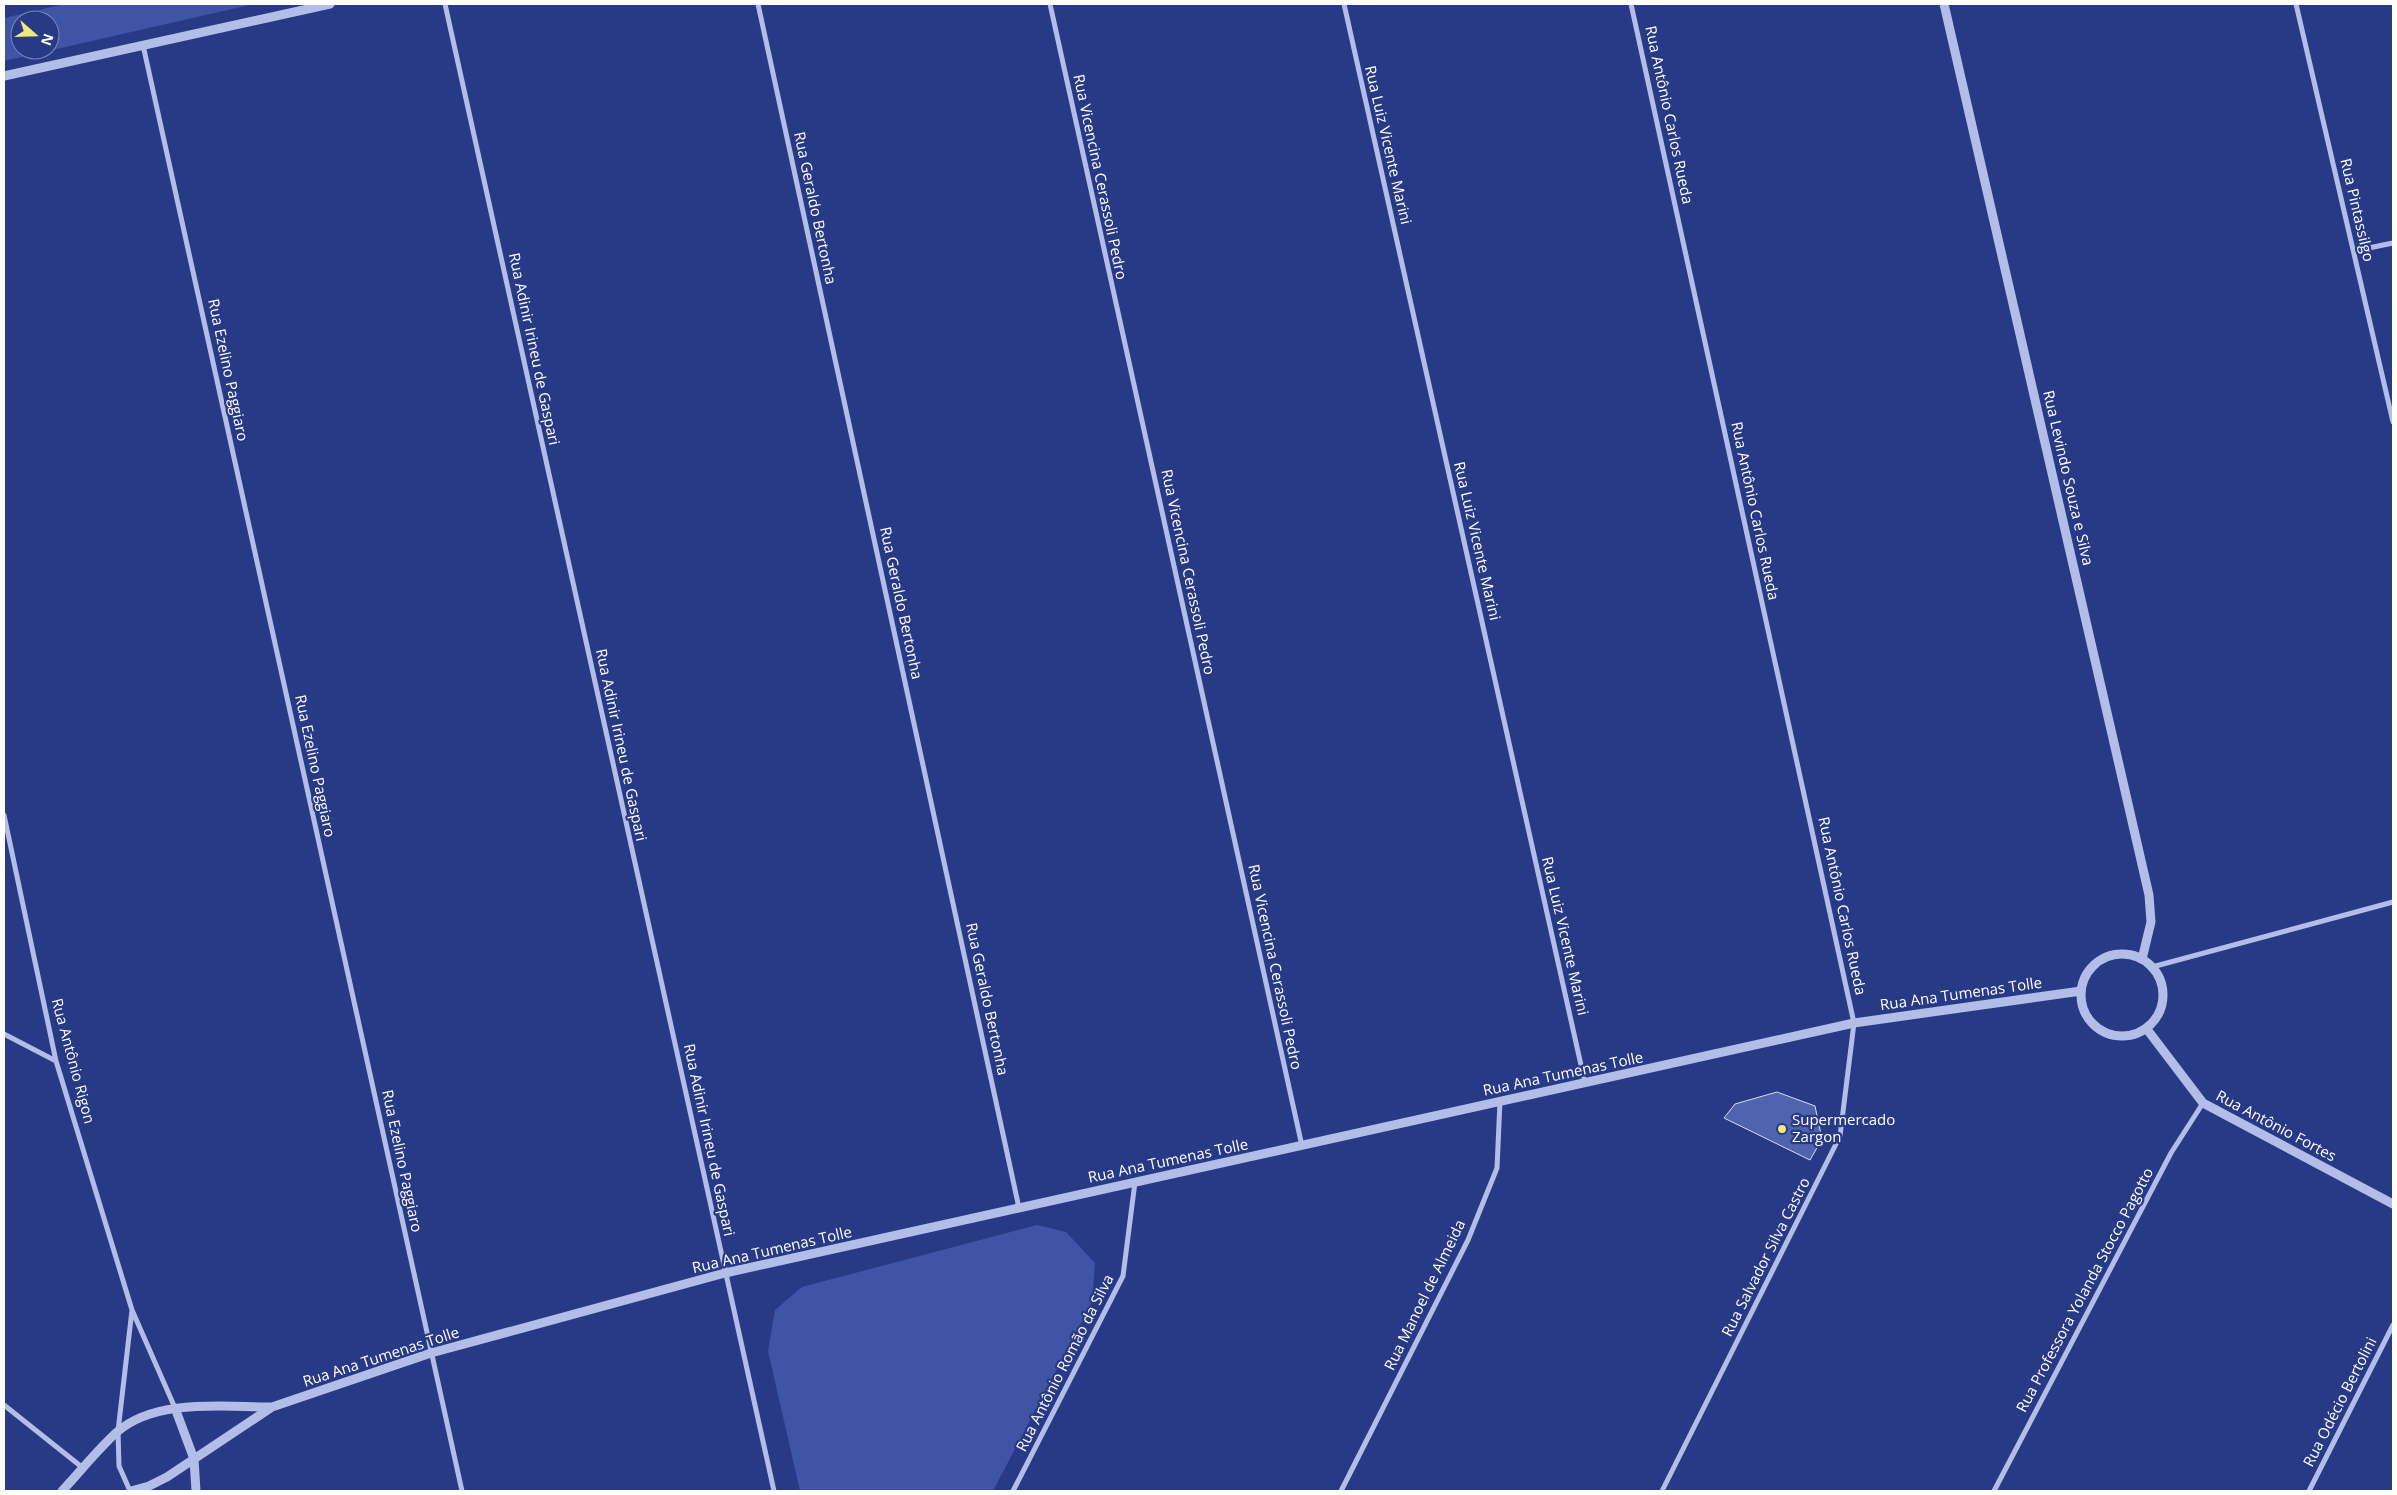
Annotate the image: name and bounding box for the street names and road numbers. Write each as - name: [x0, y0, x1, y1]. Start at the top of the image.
- street label: Rua Antônio Carlos Rueda: [1641, 24, 1699, 206]
- street label: Rua Luiz Vicente Marini: [1361, 63, 1417, 226]
- street label: Rua Vicencina Cerassoli Pedro: [1069, 72, 1133, 281]
- street label: Rua Geraldo Bertonha: [790, 130, 842, 286]
- street label: Rua Pintassilgo: [2336, 156, 2380, 263]
- street label: Rua Adinir Irineu de Gaspari: [505, 251, 565, 447]
- street label: Rua Ezelino Paggiaro: [204, 297, 254, 443]
- street label: Rua Levindo Souza e Silva: [2039, 388, 2099, 567]
- street label: Rua Antônio Carlos Rueda: [1727, 420, 1785, 602]
- street label: Rua Luiz Vicente Marini: [1450, 459, 1506, 622]
- street label: Rua Vicencina Cerassoli Pedro: [1157, 467, 1221, 676]
- street label: Rua Geraldo Bertonha: [876, 525, 928, 681]
- street label: Rua Adinir Irineu de Gaspari: [592, 647, 652, 843]
- street label: Rua Ezelino Paggiaro: [291, 693, 341, 839]
- street label: Rua Antônio Carlos Rueda: [1814, 815, 1872, 997]
- street label: Rua Luiz Vicente Marini: [1538, 854, 1594, 1017]
- street label: Rua Vicencina Cerassoli Pedro: [1244, 862, 1308, 1071]
- street label: Rua Geraldo Bertonha: [962, 921, 1014, 1077]
- street label: Rua Ana Tumenas Tolle: [1879, 972, 2043, 1014]
- street label: Rua Antônio Rigon: [48, 996, 100, 1126]
- street label: Rua Adinir Irineu de Gaspari: [680, 1042, 740, 1238]
- street label: Rua Ana Tumenas Tolle: [1481, 1046, 1645, 1100]
- street label: Rua Antônio Fortes: [2213, 1085, 2340, 1165]
- street label: Rua Ezelino Paggiaro: [378, 1088, 428, 1234]
- street label: Rua Ana Tumenas Tolle: [1086, 1133, 1250, 1187]
- street label: Rua Professora Yolanda Stocco Pagotto: [2011, 1164, 2157, 1415]
- street label: Rua Salvador Silva Castro: [1716, 1174, 1814, 1340]
- street label: Rua Manoel de Almeida: [1379, 1216, 1469, 1373]
- street label: Rua Ana Tumenas Tolle: [690, 1221, 854, 1277]
- street label: Rua Antônio Romão da Silva: [1011, 1271, 1118, 1454]
- street label: Rua Ana Tumenas Tolle: [300, 1321, 461, 1391]
- street label: Rua Odécio Bertolini: [2298, 1333, 2380, 1470]

